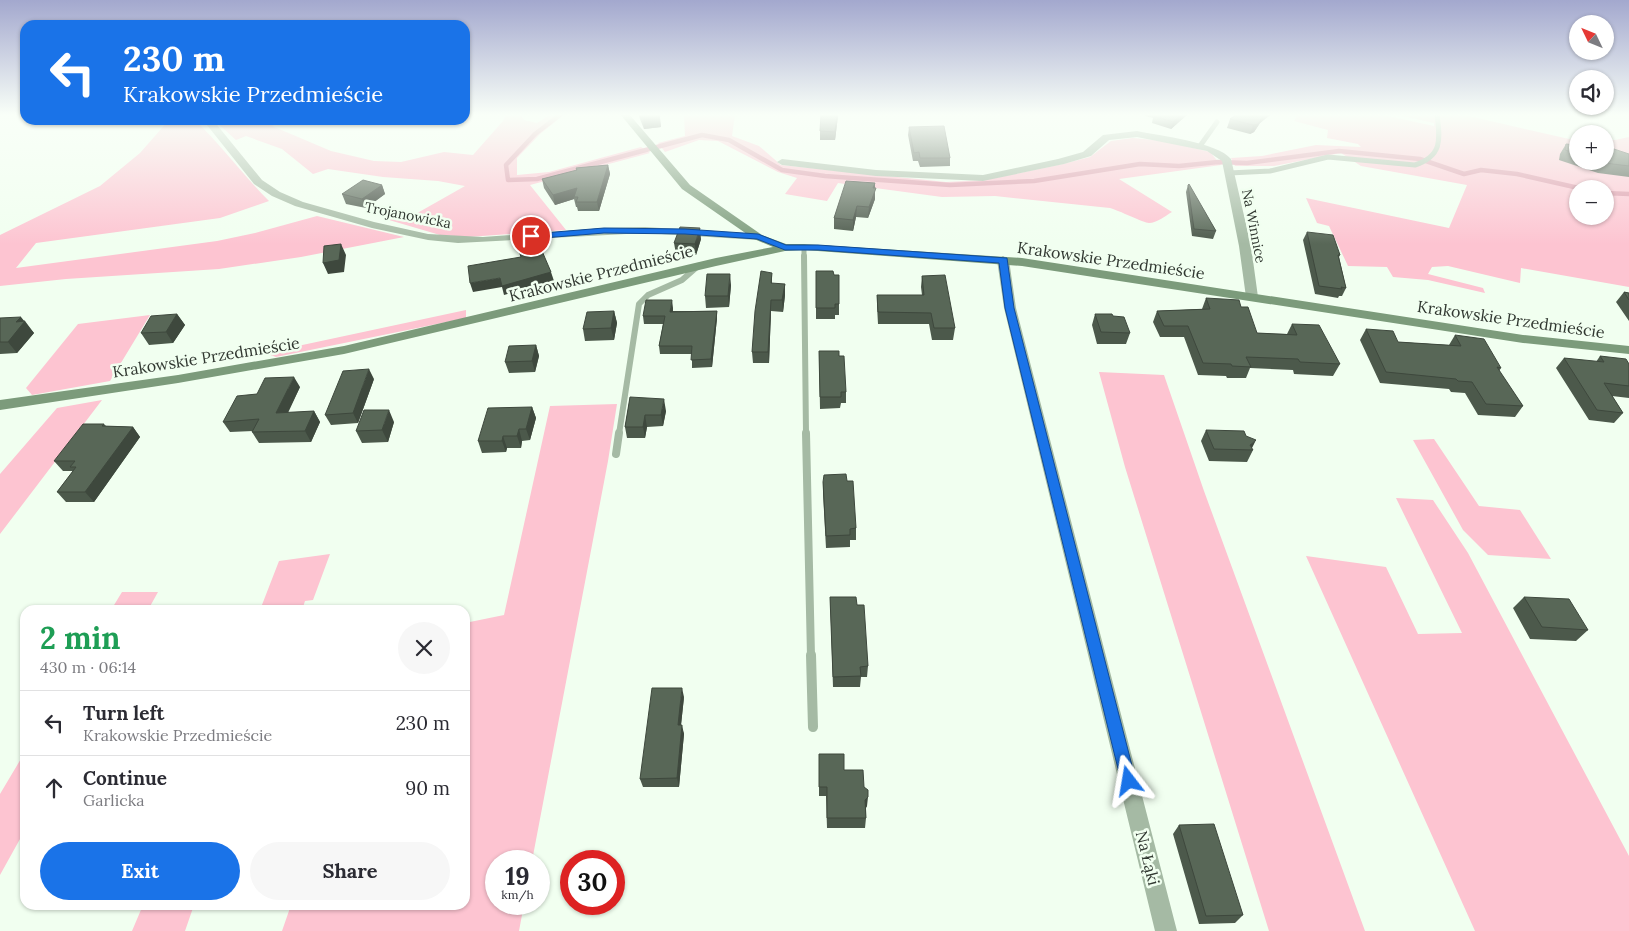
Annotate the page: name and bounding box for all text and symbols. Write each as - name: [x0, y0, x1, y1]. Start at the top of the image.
- north arrow: [1569, 15, 1614, 60]
- map controls: [1569, 15, 1614, 225]
- text: 230 m: [123, 36, 225, 81]
- icon: left: [40, 40, 105, 105]
- button: sound: [1569, 70, 1614, 115]
- text: Krakowskie Przedmieście: [123, 80, 383, 108]
- button: +: [1569, 125, 1614, 170]
- button: −: [1569, 180, 1614, 225]
- street label: Na Winnice: [1238, 187, 1270, 265]
- street label: Trojanowicka: [363, 198, 453, 232]
- pin: [510, 215, 552, 257]
- icon: arrive: [517, 222, 545, 250]
- street label: Krakowskie Przedmieście: [1016, 237, 1206, 283]
- street label: Krakowskie Przedmieście: [507, 240, 696, 306]
- street label: Krakowskie Przedmieście: [1416, 296, 1606, 342]
- street label: Krakowskie Przedmieście: [111, 332, 301, 382]
- text: 2 min: [40, 619, 120, 657]
- button: close: [398, 622, 450, 674]
- text: 430 m · 06:14: [40, 657, 136, 677]
- text: Turn left: [83, 701, 164, 725]
- icon: left: [40, 709, 68, 737]
- text: 230 m: [396, 711, 450, 735]
- text: Krakowskie Przedmieście: [83, 725, 272, 745]
- position arrow: [1102, 754, 1154, 806]
- text: Continue: [83, 766, 167, 790]
- icon: ahead: [40, 774, 68, 802]
- text: 90 m: [405, 776, 450, 800]
- text: Garlicka: [83, 790, 145, 810]
- street label: Na Łąki: [1132, 829, 1164, 887]
- button: Exit: [40, 842, 240, 900]
- button: Share: [250, 842, 450, 900]
- speed limit sign: 30: [560, 850, 625, 915]
- text: 19: [505, 860, 530, 892]
- text: km/h: [501, 887, 534, 902]

